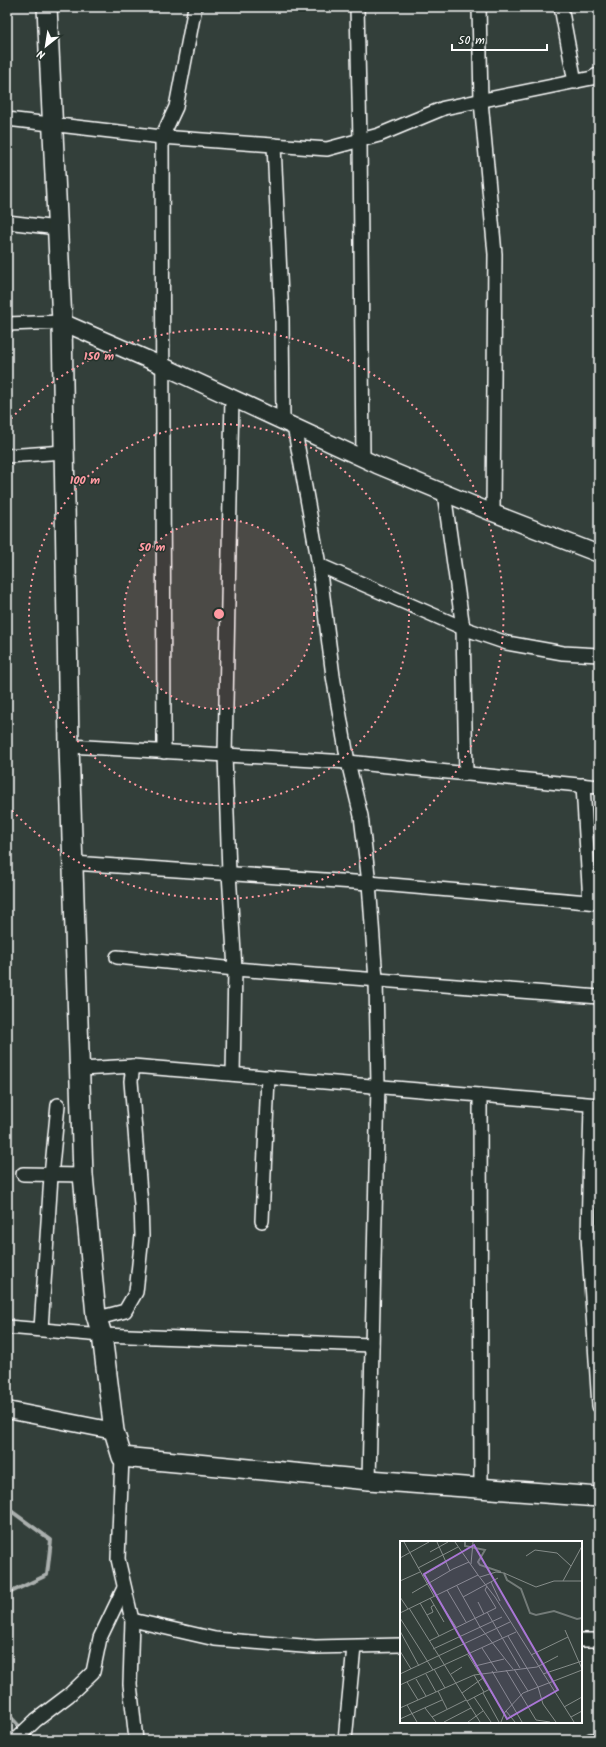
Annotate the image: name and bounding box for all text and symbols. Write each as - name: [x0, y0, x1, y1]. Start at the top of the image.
- north arrow: [26, 26, 66, 66]
- scale bar: [452, 26, 547, 52]
- text: 50 m: [458, 31, 485, 50]
- text: N: [34, 44, 49, 63]
- text: 150 m: [84, 347, 114, 366]
- text: 100 m: [70, 471, 100, 490]
- text: 50 m: [138, 538, 166, 557]
- centre of rings: [212, 607, 226, 621]
- inset map: [400, 1541, 582, 1723]

